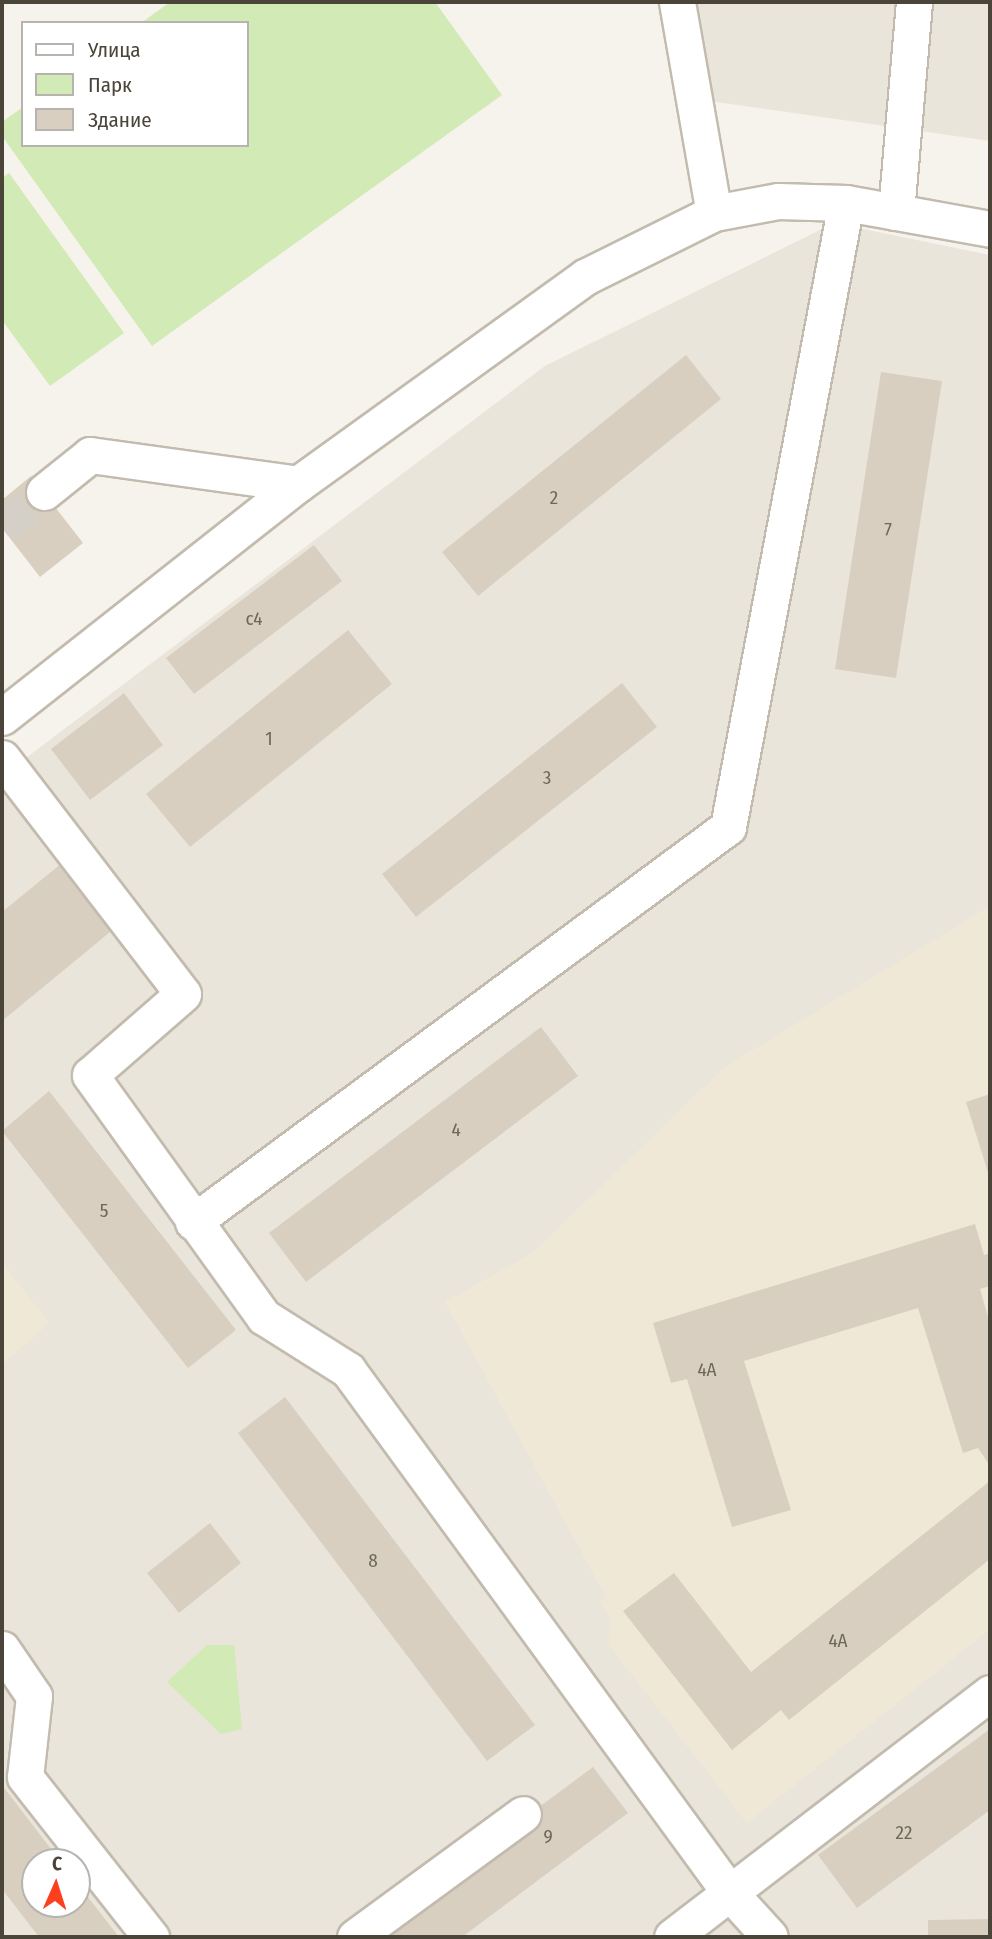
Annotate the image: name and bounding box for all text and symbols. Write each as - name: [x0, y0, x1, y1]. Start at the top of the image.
- legend: [21, 21, 248, 147]
- text: Улица: [88, 37, 141, 63]
- text: Парк: [88, 72, 132, 98]
- text: Здание: [88, 107, 152, 133]
- house number: 2: [550, 487, 558, 509]
- house number: 7: [884, 519, 892, 541]
- house number: с4: [246, 608, 262, 630]
- house number: 1: [265, 728, 273, 750]
- house number: 3: [543, 767, 551, 789]
- house number: 4: [451, 1119, 461, 1141]
- house number: 5: [100, 1200, 108, 1222]
- house number: 4А: [697, 1359, 717, 1381]
- house number: 8: [368, 1550, 378, 1572]
- house number: 4А: [828, 1630, 848, 1652]
- house number: 22: [896, 1822, 912, 1844]
- house number: 9: [543, 1826, 553, 1848]
- north arrow: [21, 1848, 91, 1918]
- text: С: [51, 1852, 63, 1875]

